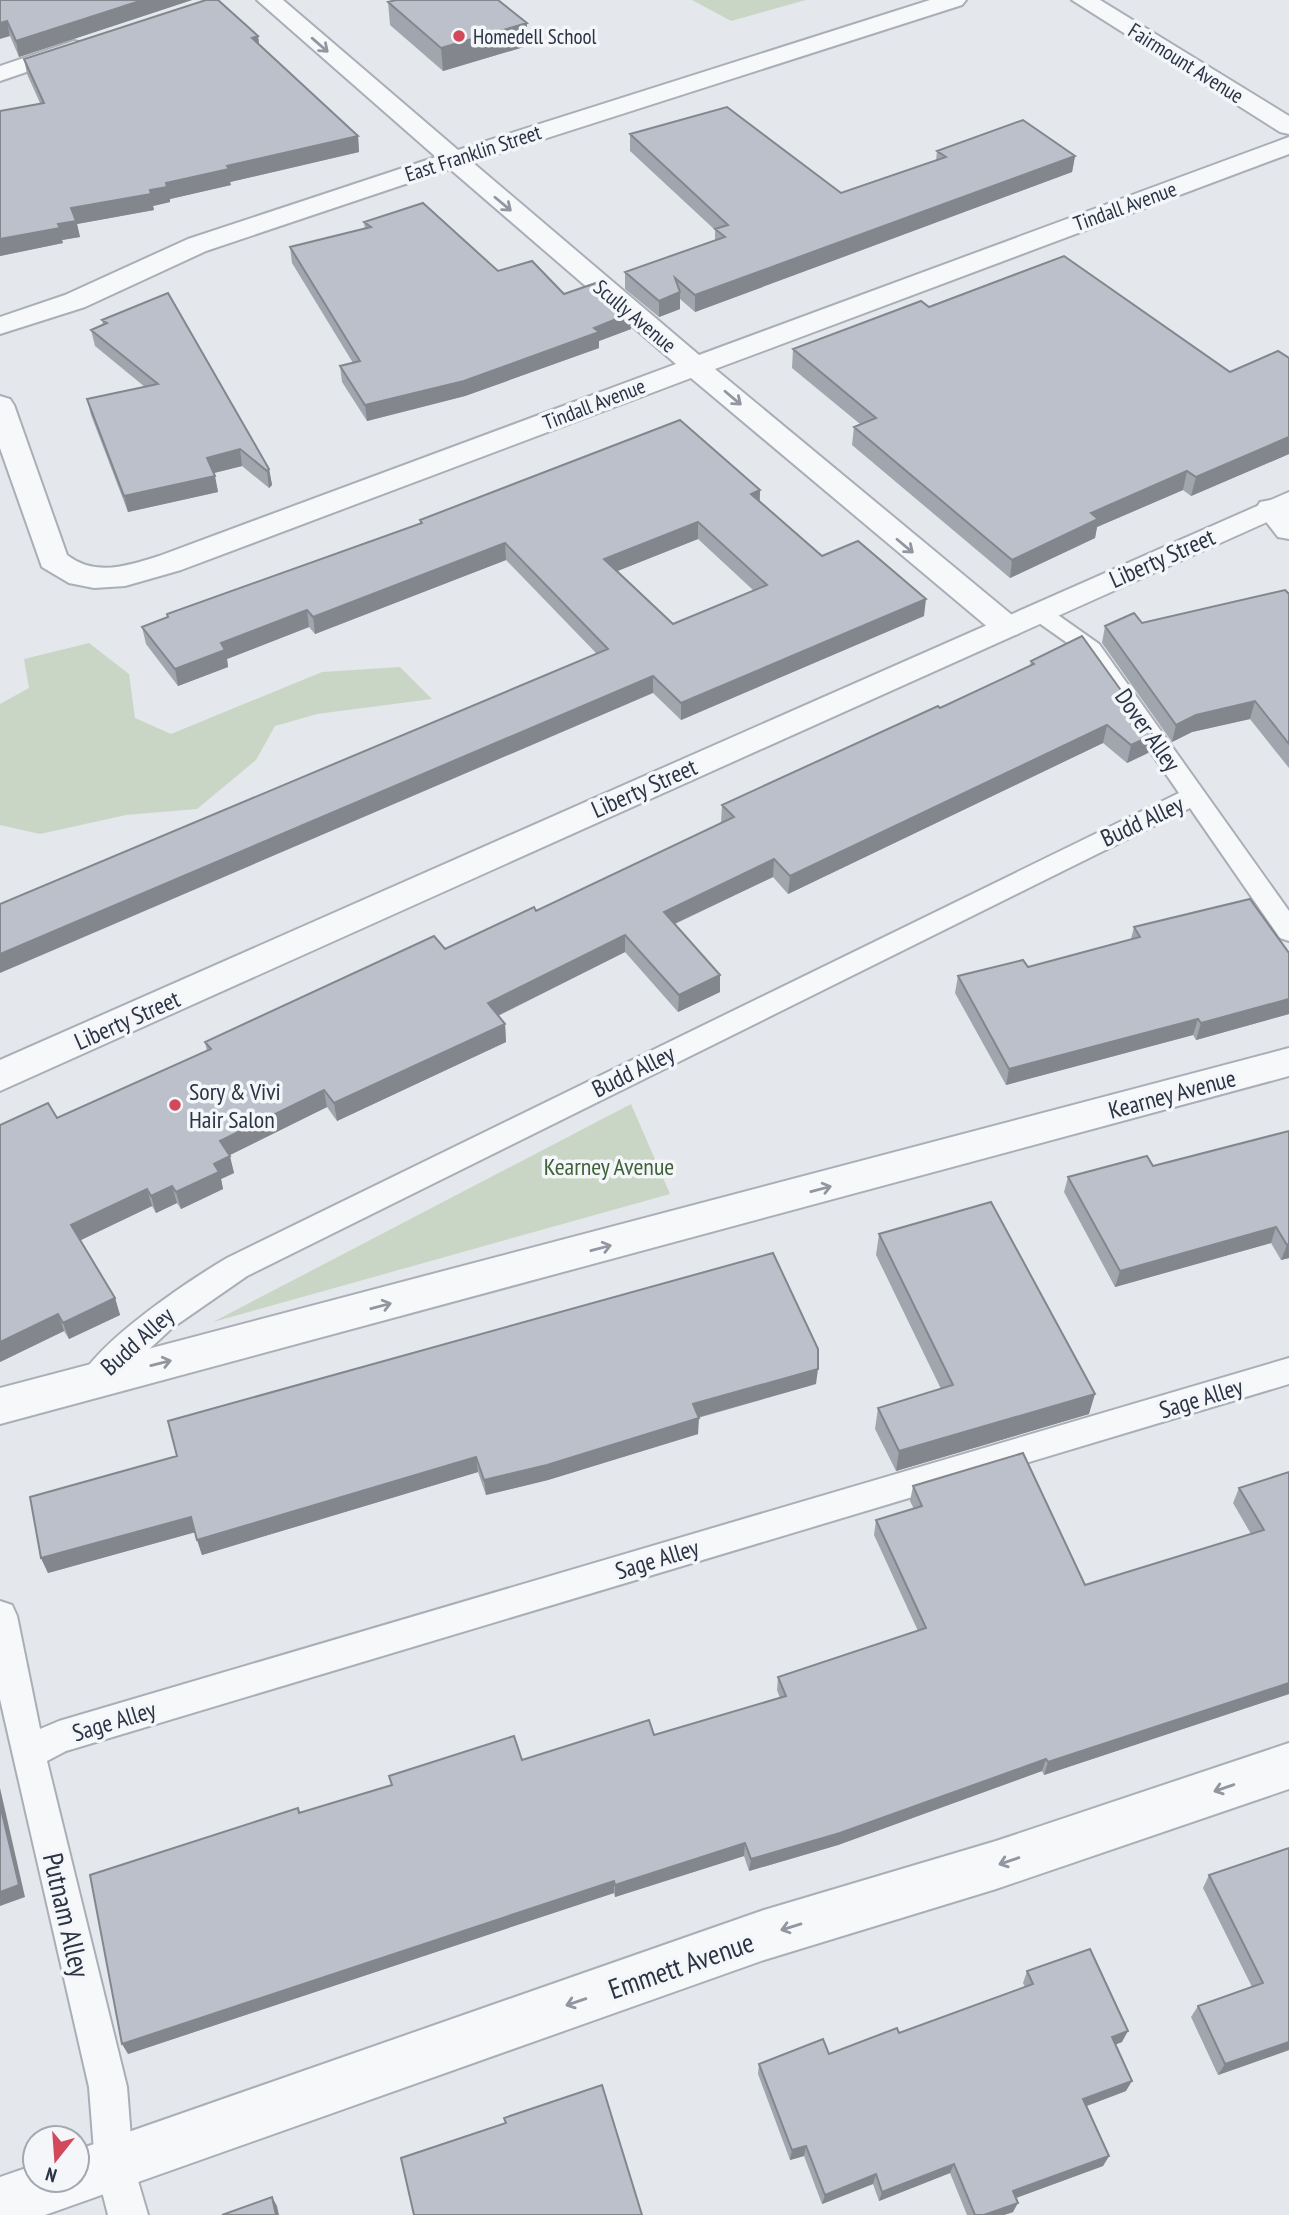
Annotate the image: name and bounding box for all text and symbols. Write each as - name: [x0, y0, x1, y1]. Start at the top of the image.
- street label: Fairmount Avenue: [1123, 17, 1249, 109]
- place label: Homedell School: [473, 23, 597, 50]
- marker: Homedell School: [451, 28, 467, 44]
- one-way arrow: [311, 37, 329, 53]
- street label: East Franklin Street: [402, 118, 545, 188]
- street label: Tindall Avenue: [1070, 175, 1180, 237]
- one-way arrow: [493, 196, 511, 212]
- street label: Scully Avenue: [588, 274, 682, 358]
- street label: Tindall Avenue: [539, 372, 649, 436]
- one-way arrow: [723, 390, 741, 406]
- street label: Liberty Street: [1104, 521, 1220, 595]
- one-way arrow: [896, 538, 914, 554]
- street label: Dover Alley: [1108, 683, 1188, 777]
- street label: Liberty Street: [586, 751, 702, 825]
- street label: Budd Alley: [1096, 788, 1188, 854]
- street label: Liberty Street: [69, 983, 185, 1057]
- street label: Budd Alley: [587, 1038, 679, 1104]
- street label: Kearney Avenue: [1105, 1062, 1239, 1126]
- place label: Sory & Vivi Hair Salon: [189, 1076, 281, 1135]
- marker: Sory & Vivi Hair Salon: [167, 1097, 183, 1113]
- park label: Kearney Avenue: [544, 1151, 674, 1182]
- one-way arrow: [809, 1182, 831, 1195]
- one-way arrow: [589, 1241, 612, 1254]
- one-way arrow: [370, 1299, 392, 1312]
- street label: Budd Alley: [94, 1300, 180, 1382]
- one-way arrow: [149, 1356, 171, 1369]
- street label: Sage Alley: [1156, 1371, 1246, 1425]
- street label: Sage Alley: [612, 1532, 702, 1586]
- street label: Sage Alley: [69, 1694, 159, 1748]
- one-way arrow: [1214, 1782, 1236, 1795]
- street label: Putnam Alley: [35, 1849, 99, 1981]
- one-way arrow: [998, 1855, 1020, 1868]
- one-way arrow: [781, 1921, 803, 1934]
- street label: Emmett Avenue: [603, 1923, 759, 2007]
- one-way arrow: [566, 1996, 588, 2009]
- north arrow: [21, 2124, 91, 2194]
- text: N: [43, 2162, 59, 2188]

